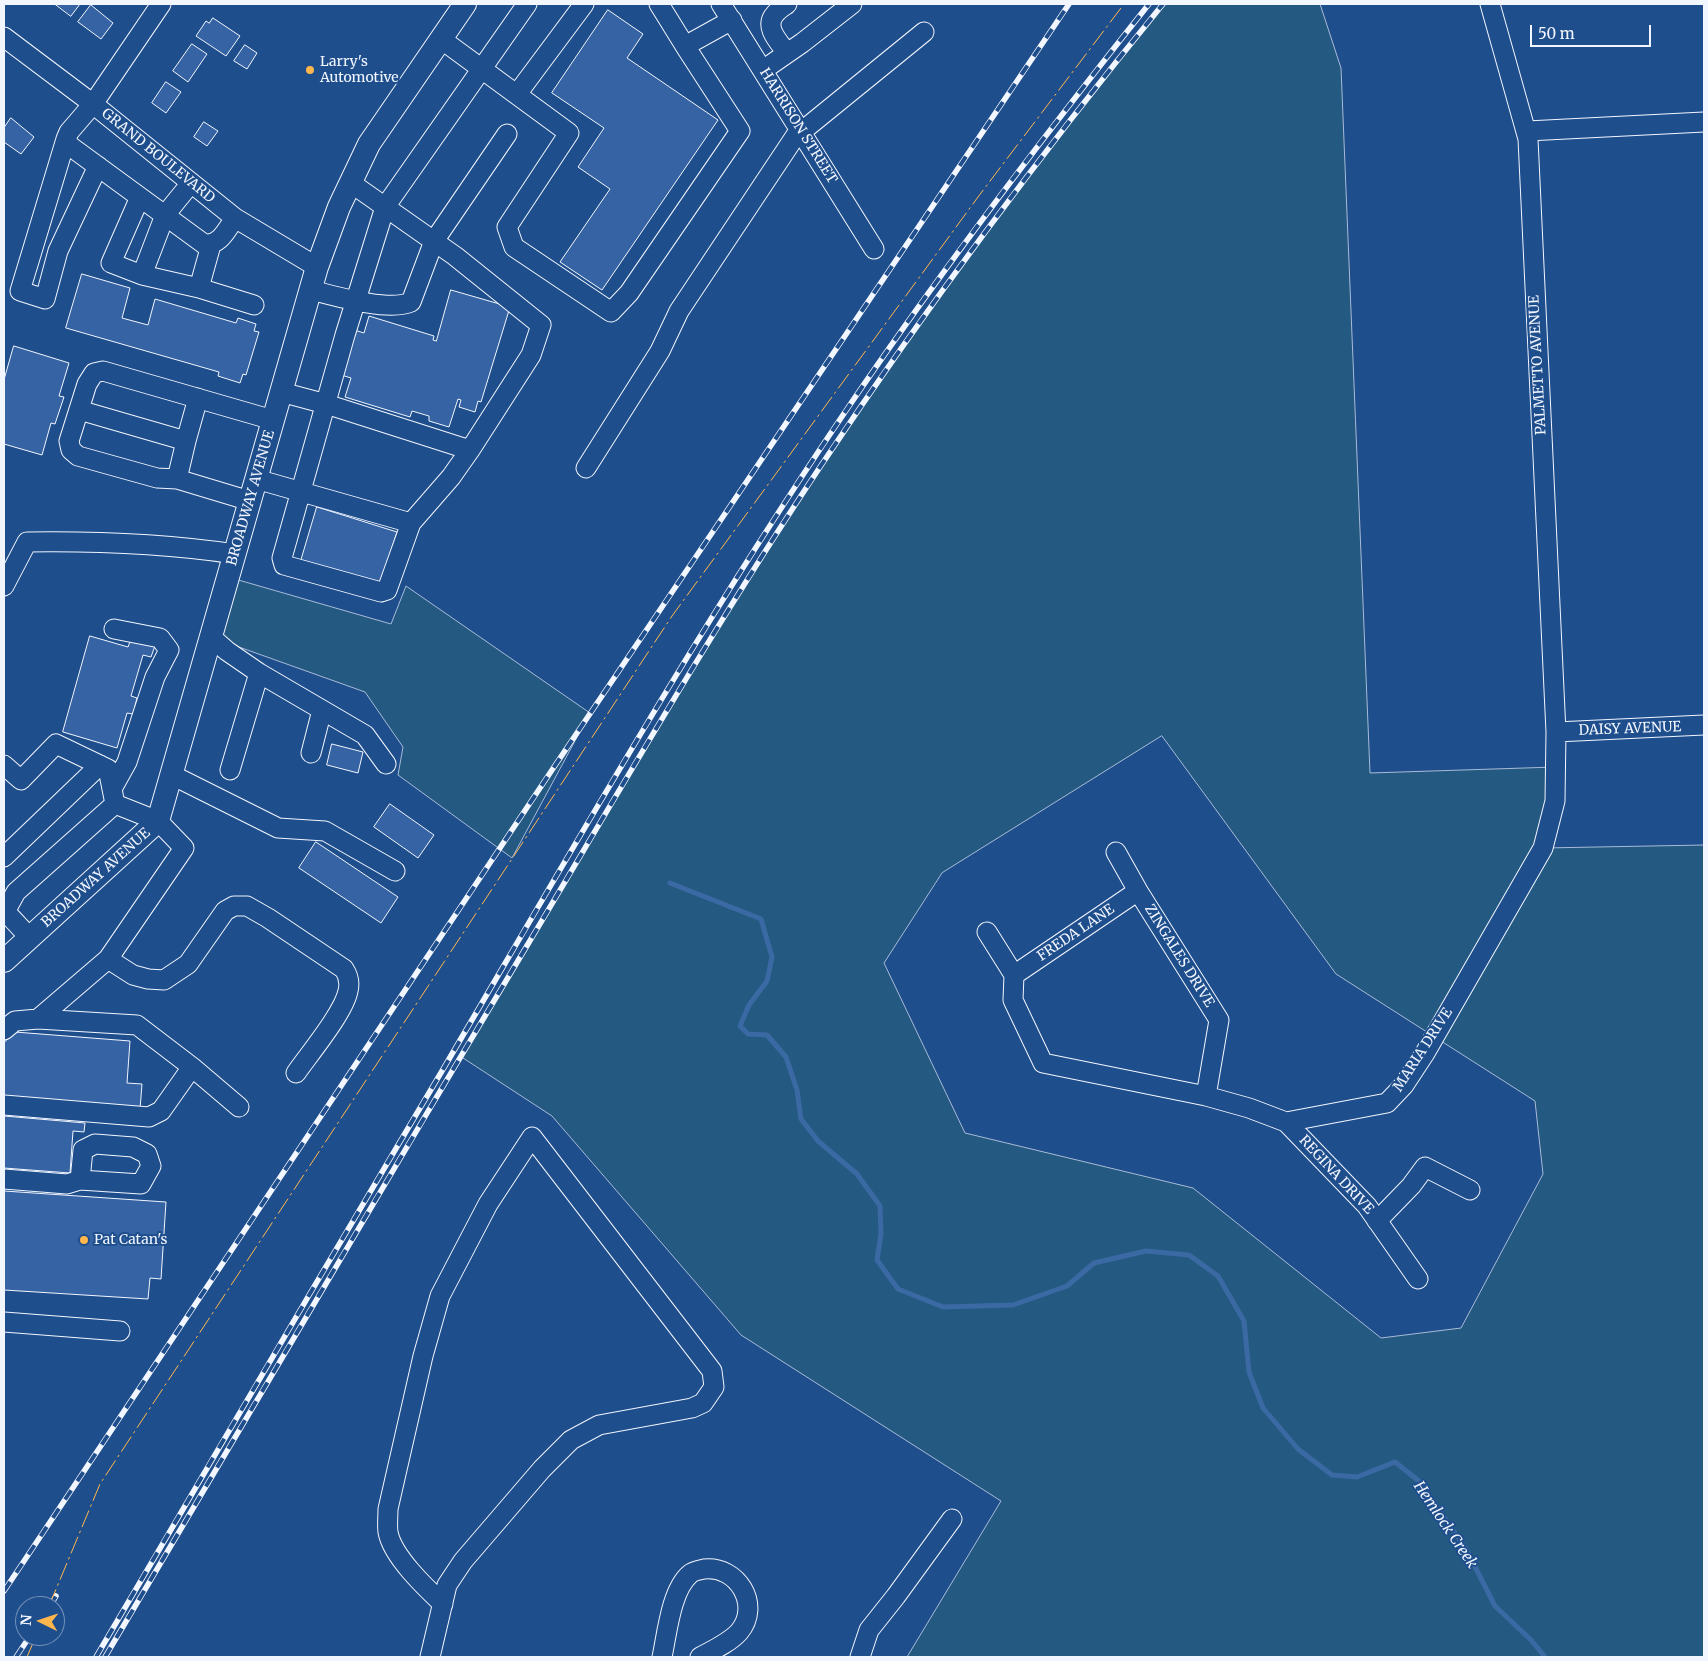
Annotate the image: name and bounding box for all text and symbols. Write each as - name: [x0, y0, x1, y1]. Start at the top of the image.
- scale bar: [1533, 15, 1654, 47]
- text: 50 m: [1538, 24, 1575, 43]
- place label: Larry's Automotive: [320, 54, 399, 86]
- marker: Larry's Automotive: [304, 64, 316, 76]
- street label: HARRISON STREET: [756, 65, 840, 187]
- street label: GRAND BOULEVARD: [98, 105, 218, 207]
- street label: PALMETTO AVENUE: [1526, 295, 1550, 435]
- street label: BROADWAY AVENUE: [224, 428, 278, 568]
- street label: DAISY AVENUE: [1578, 719, 1682, 739]
- street label: BROADWAY AVENUE: [38, 825, 154, 931]
- street label: FREDA LANE: [1034, 901, 1118, 965]
- street label: ZINGALES DRIVE: [1141, 902, 1217, 1010]
- street label: MARIA DRIVE: [1390, 1005, 1456, 1095]
- street label: REGINA DRIVE: [1295, 1132, 1377, 1218]
- place label: Pat Catan's: [94, 1232, 167, 1248]
- marker: Pat Catan's: [78, 1234, 90, 1246]
- water label: Hemlock Creek: [1409, 1478, 1481, 1572]
- north arrow: [15, 1596, 65, 1646]
- text: N: [17, 1614, 35, 1626]

